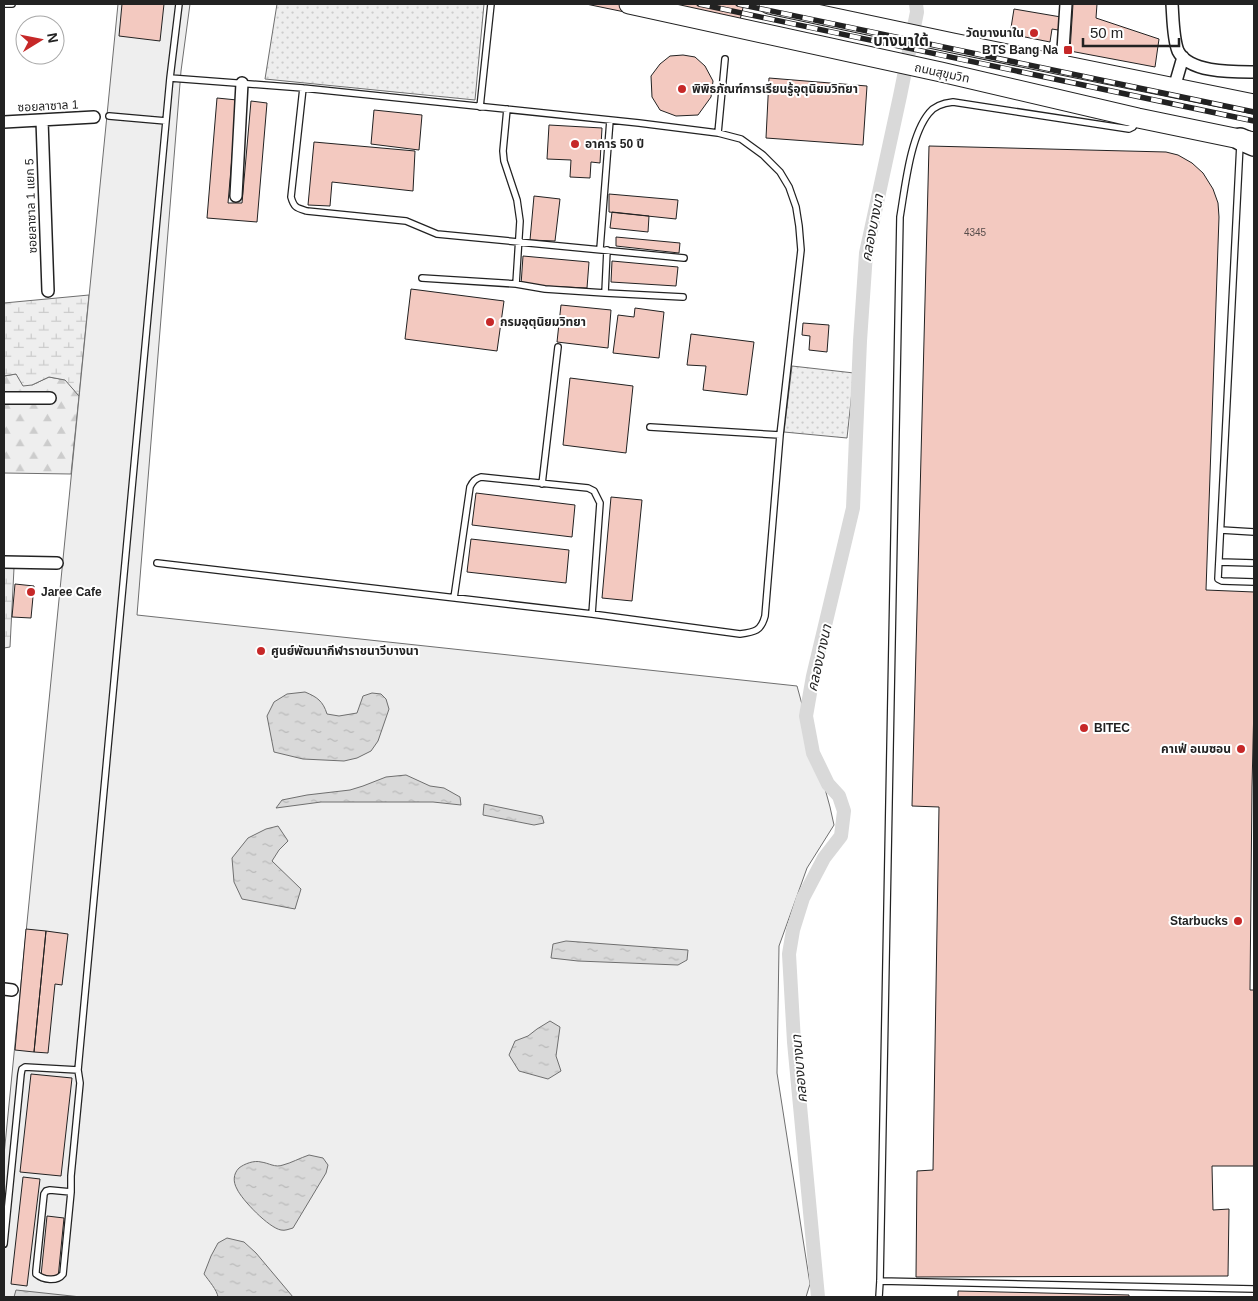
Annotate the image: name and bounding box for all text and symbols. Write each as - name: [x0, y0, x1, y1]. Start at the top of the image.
- north arrow: [15, 15, 65, 65]
- scale bar: [1083, 15, 1179, 47]
- text: 50 m: [1090, 24, 1123, 41]
- place label: วัดบางนาใน: [966, 26, 1024, 40]
- marker: วัดบางนาใน: [1028, 27, 1040, 39]
- text: N: [44, 31, 62, 44]
- district label: บางนาใต้: [873, 32, 929, 49]
- place label: BTS Bang Na: [982, 43, 1058, 57]
- marker: BTS Bang Na: [1062, 44, 1074, 56]
- street label: ถนนสุขุมวิท: [913, 60, 971, 86]
- place label: พิพิธภัณฑ์การเรียนรู้อุตุนิยมวิทยา: [692, 82, 858, 97]
- marker: พิพิธภัณฑ์การเรียนรู้อุตุนิยมวิทยา: [676, 83, 688, 95]
- street label: ซอยลาซาล 1: [17, 97, 79, 115]
- place label: อาคาร 50 ปี: [585, 137, 644, 151]
- marker: อาคาร 50 ปี: [569, 138, 581, 150]
- street label: ซอยลาซาล 1 แยก 5: [22, 158, 40, 254]
- water label: คลองบางนา: [858, 192, 887, 263]
- house number: 4345: [964, 227, 987, 238]
- place label: กรมอุตุนิยมวิทยา: [500, 315, 586, 329]
- marker: กรมอุตุนิยมวิทยา: [484, 316, 496, 328]
- place label: Jaree Cafe: [41, 585, 102, 599]
- marker: Jaree Cafe: [25, 586, 37, 598]
- water label: คลองบางนา: [804, 622, 835, 693]
- place label: ศูนย์พัฒนากีฬาราชนาวีบางนา: [271, 644, 419, 659]
- marker: ศูนย์พัฒนากีฬาราชนาวีบางนา: [255, 645, 267, 657]
- place label: BITEC: [1094, 721, 1130, 735]
- marker: BITEC: [1078, 722, 1090, 734]
- place label: คาเฟ่ อเมซอน: [1161, 742, 1231, 756]
- marker: คาเฟ่ อเมซอน: [1235, 743, 1247, 755]
- place label: Starbucks: [1170, 914, 1228, 928]
- marker: Starbucks: [1232, 915, 1244, 927]
- water label: คลองบางนา: [788, 1033, 810, 1104]

